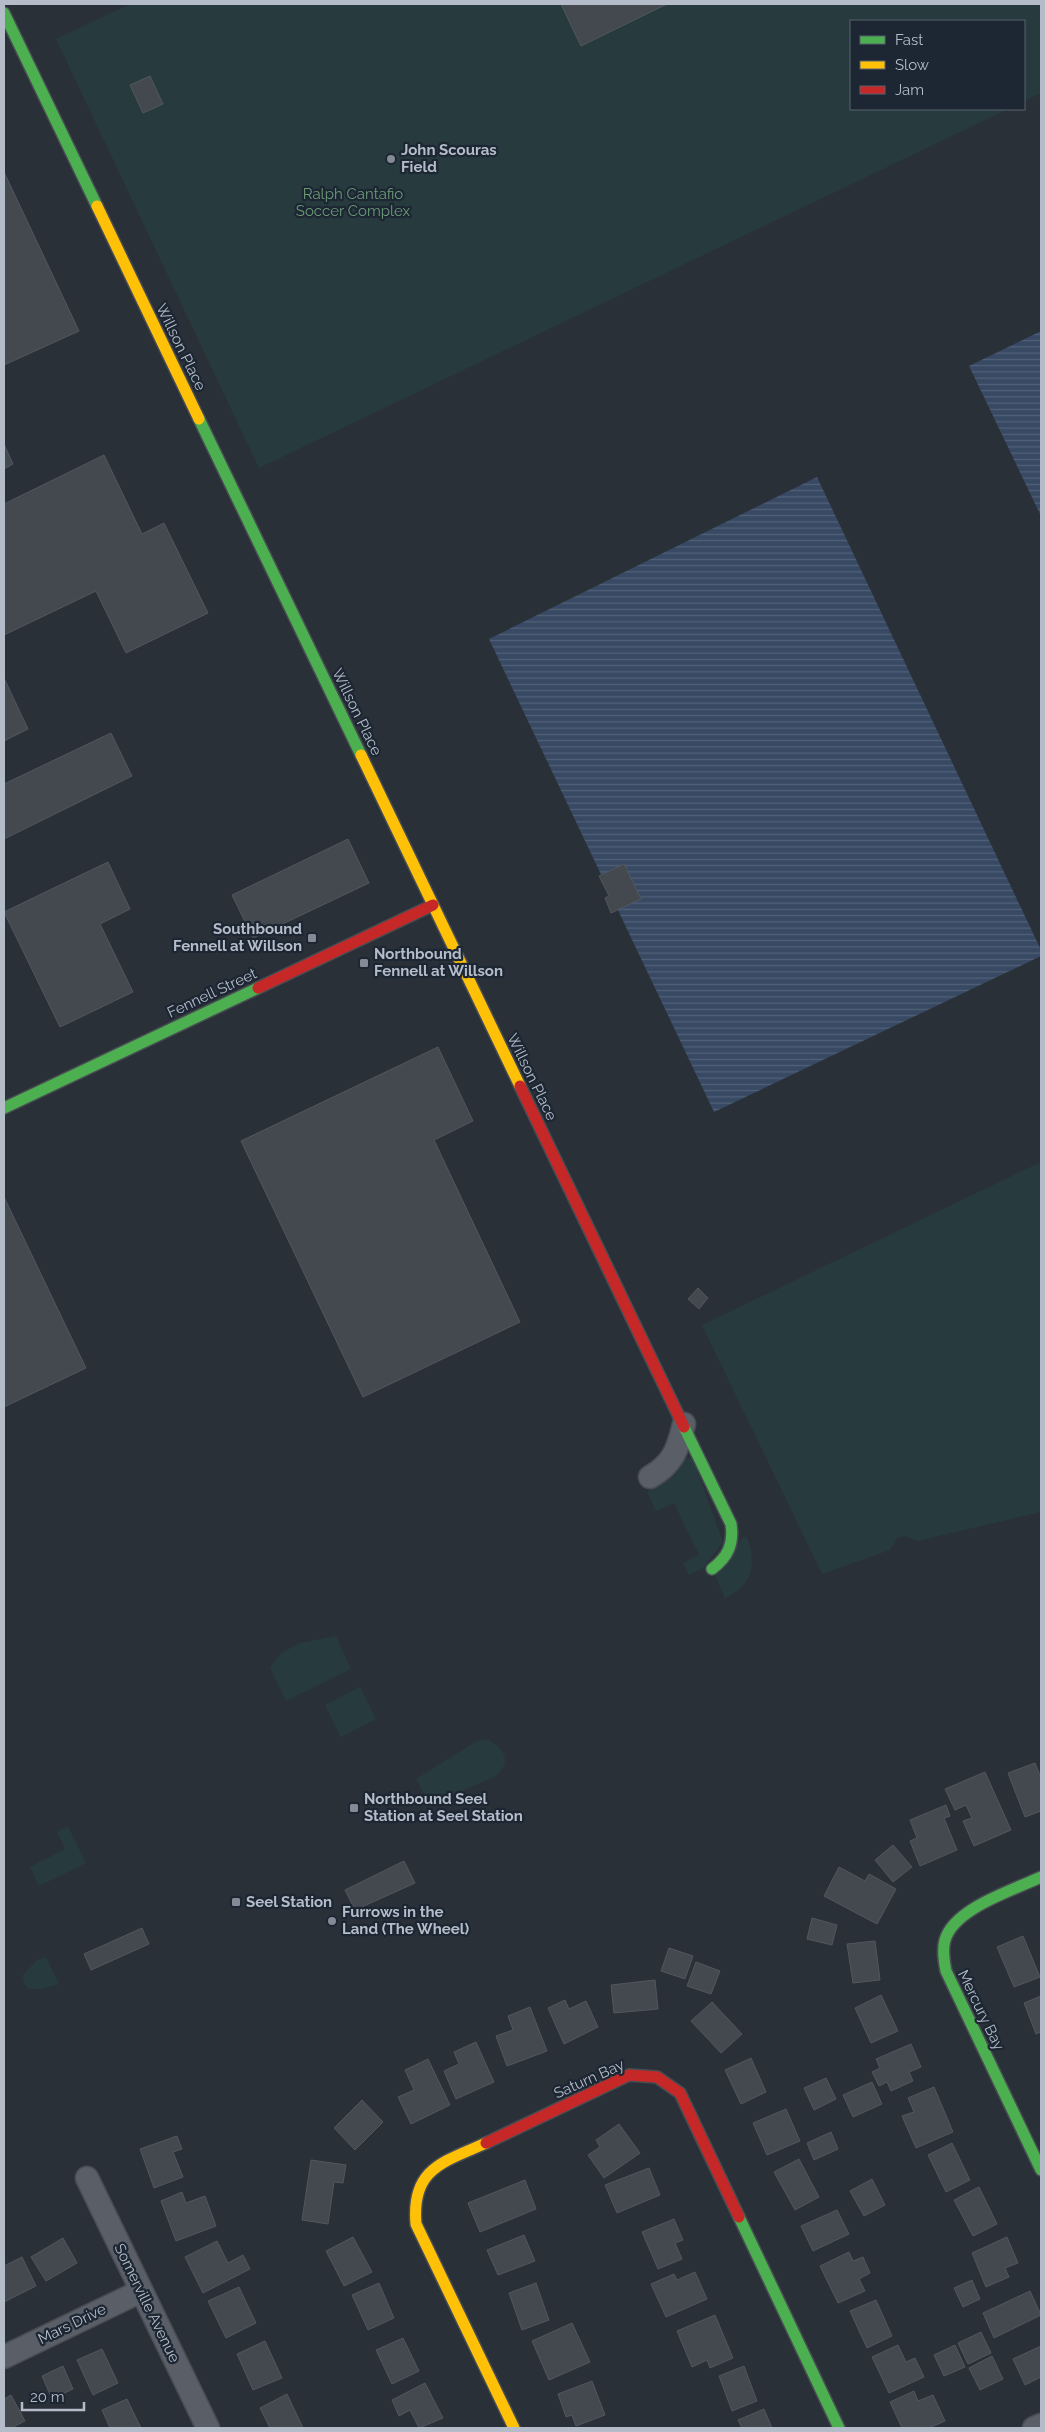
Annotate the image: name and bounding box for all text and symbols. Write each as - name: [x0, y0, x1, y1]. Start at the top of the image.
- legend: [850, 20, 1025, 110]
- text: Fast: [895, 31, 923, 49]
- text: Slow: [895, 56, 929, 74]
- text: Jam: [895, 81, 924, 99]
- place label: John Scouras Field: [401, 141, 497, 176]
- marker: John Scouras Field: [385, 153, 397, 165]
- park label: Ralph Cantafio Soccer Complex: [296, 185, 411, 220]
- street label: Willson Place: [152, 301, 210, 394]
- street label: Willson Place: [328, 666, 386, 759]
- place label: Southbound Fennell at Willson: [173, 920, 302, 955]
- marker: Southbound Fennell at Willson: [306, 932, 318, 944]
- place label: Northbound Fennell at Willson: [374, 945, 503, 980]
- marker: Northbound Fennell at Willson: [358, 957, 370, 969]
- street label: Fennell Street: [164, 964, 260, 1022]
- street label: Willson Place: [503, 1031, 561, 1124]
- place label: Northbound Seel Station at Seel Station: [364, 1790, 523, 1825]
- marker: Northbound Seel Station at Seel Station: [348, 1802, 360, 1814]
- place label: Seel Station: [246, 1893, 332, 1911]
- marker: Seel Station: [230, 1896, 242, 1908]
- place label: Furrows in the Land (The Wheel): [342, 1903, 469, 1938]
- marker: Furrows in the Land (The Wheel): [326, 1915, 338, 1927]
- street label: Mercury Bay: [954, 1967, 1008, 2053]
- street label: Saturn Bay: [551, 2056, 627, 2102]
- street label: Somerville Avenue: [110, 2241, 184, 2366]
- street label: Mars Drive: [35, 2300, 109, 2348]
- scale bar: [22, 2380, 85, 2412]
- text: 20 m: [30, 2388, 65, 2406]

